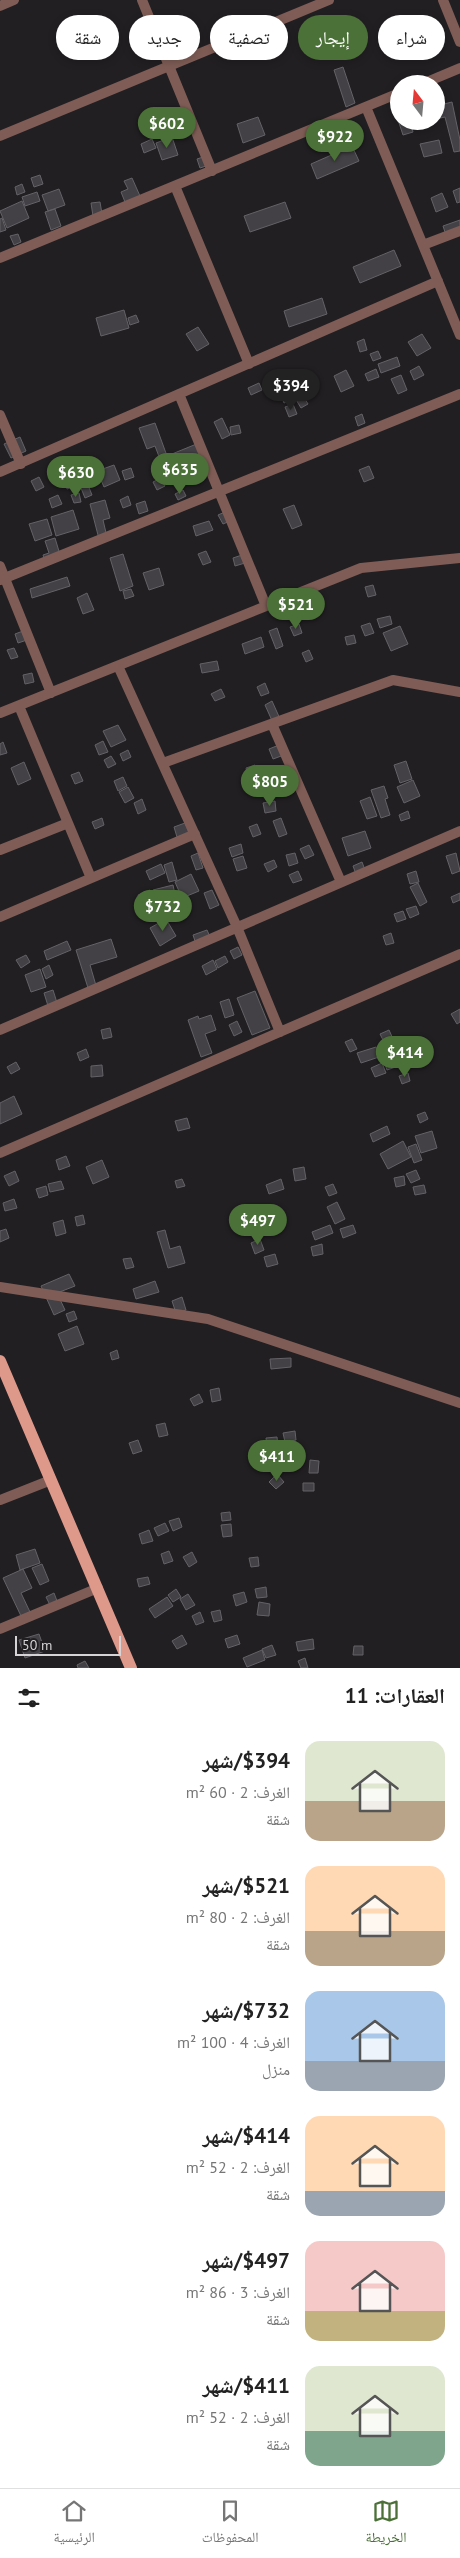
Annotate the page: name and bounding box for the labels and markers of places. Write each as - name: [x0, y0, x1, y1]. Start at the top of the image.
- pin: $602: [137, 106, 197, 149]
- pin: $922: [305, 120, 365, 162]
- pin: $394: [261, 368, 321, 411]
- pin: $635: [150, 452, 210, 495]
- pin: $630: [46, 456, 106, 498]
- pin: $521: [266, 588, 326, 630]
- pin: $805: [240, 764, 300, 807]
- pin: $732: [133, 890, 193, 932]
- pin: $414: [375, 1036, 435, 1078]
- pin: $497: [228, 1204, 288, 1246]
- pin: $411: [247, 1440, 307, 1482]

